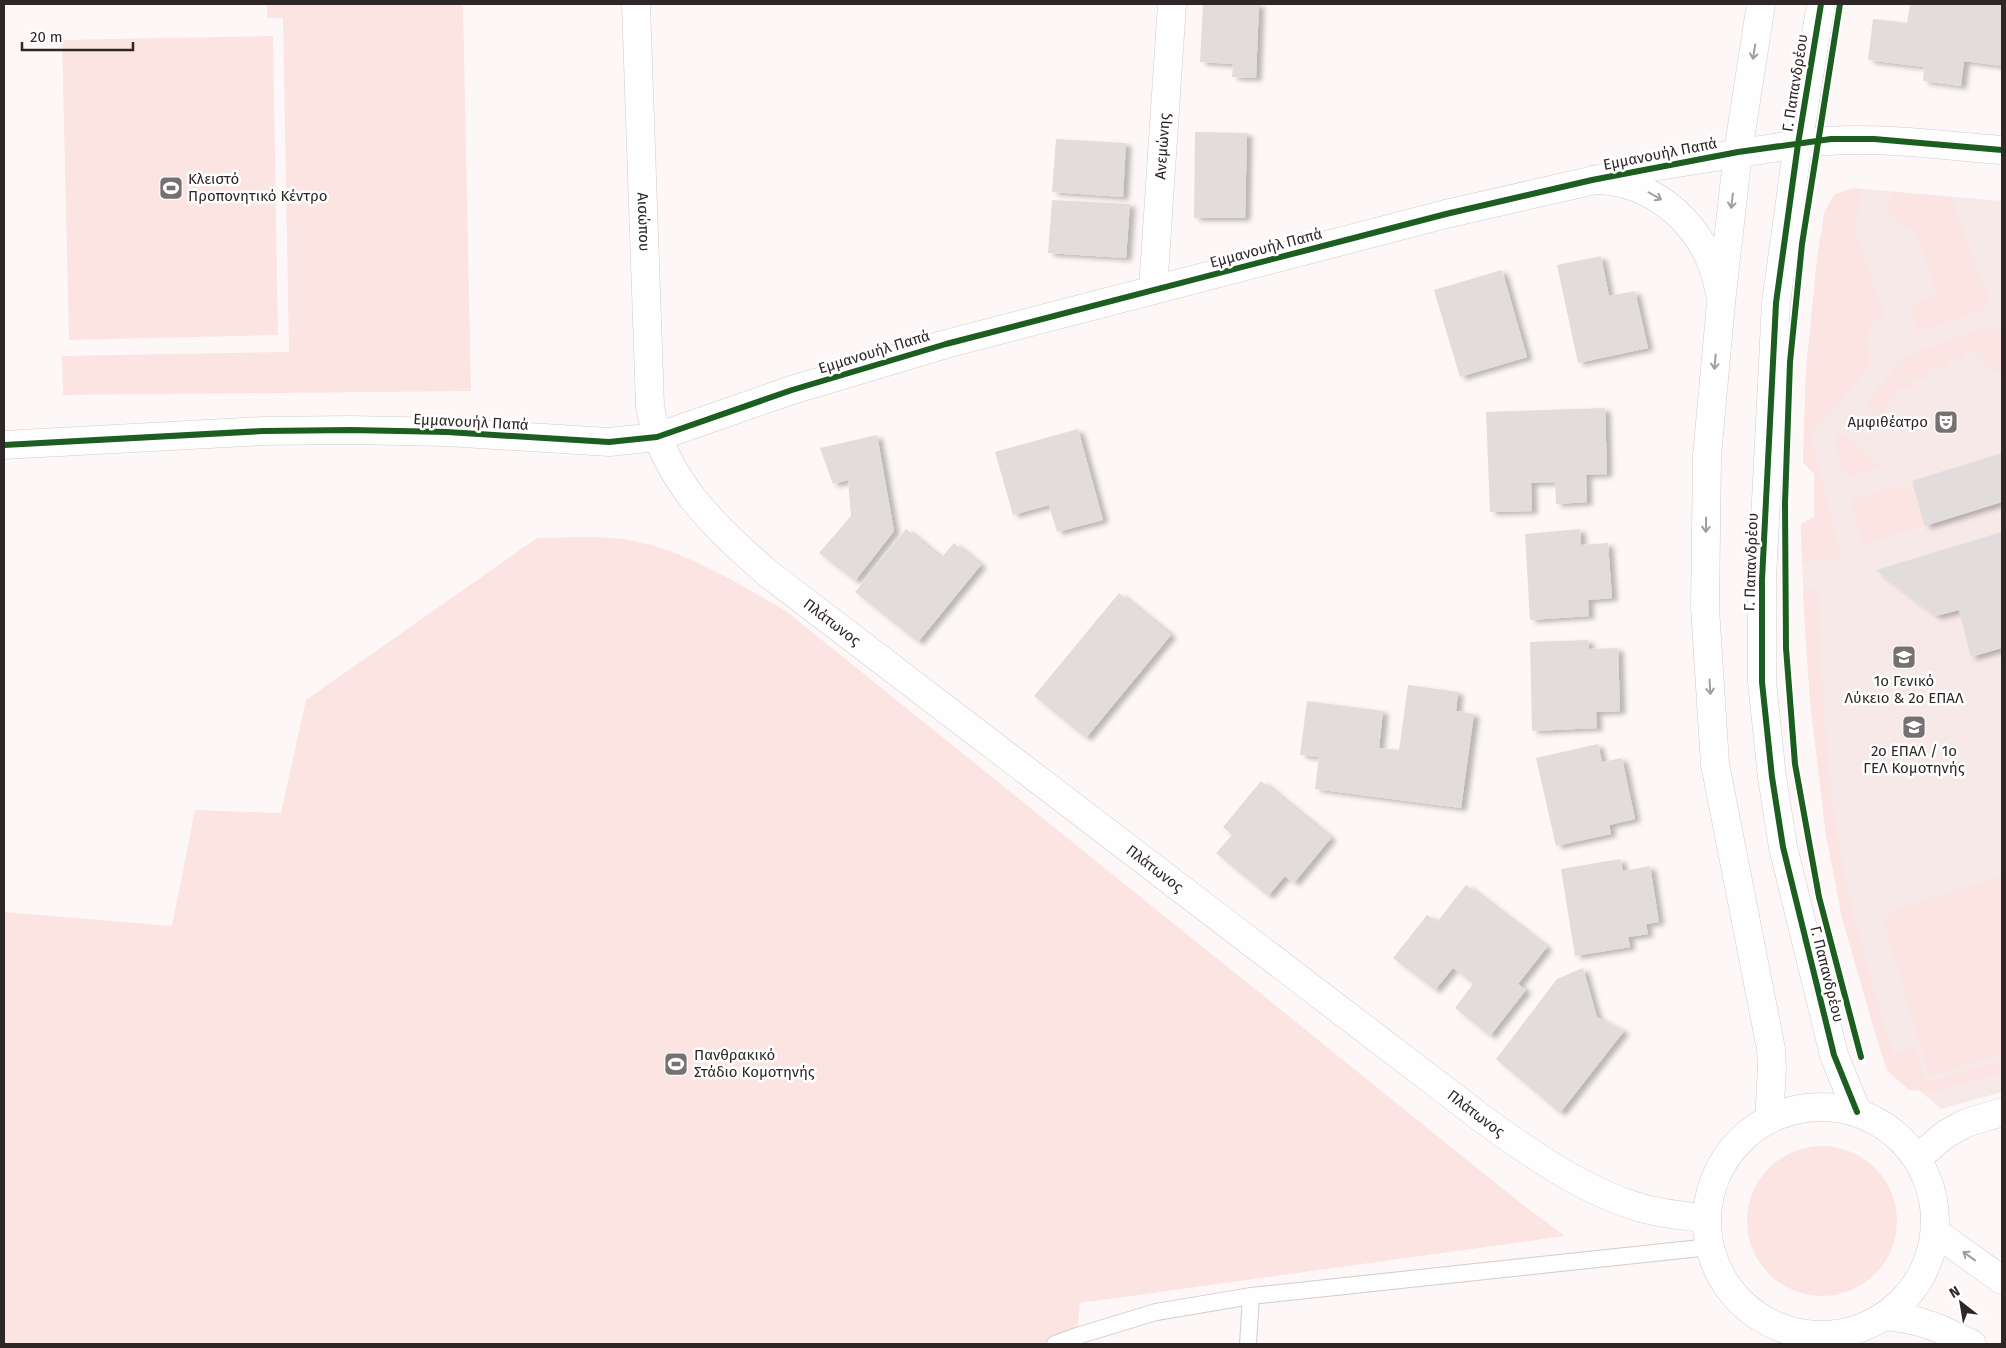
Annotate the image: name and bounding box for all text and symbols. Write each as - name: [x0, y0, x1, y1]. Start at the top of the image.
- scale bar: [22, 20, 134, 52]
- text: 20 m: [30, 28, 63, 46]
- street label: Γ. Παπανδρέου: [1778, 33, 1812, 133]
- one-way arrow: [1748, 44, 1758, 60]
- street label: Ανεμώνης: [1151, 113, 1174, 180]
- street label: Εμμανουήλ Παπά: [1602, 134, 1719, 174]
- place label: Κλειστό Προπονητικό Κέντρο: [188, 170, 327, 205]
- sports icon: Κλειστό Προπονητικό Κέντρο: [158, 175, 184, 201]
- street label: Αισώπου: [634, 192, 654, 252]
- one-way arrow: [1647, 192, 1661, 202]
- one-way arrow: [1727, 193, 1737, 209]
- street label: Εμμανουήλ Παπά: [1208, 224, 1324, 272]
- street label: Εμμανουήλ Παπά: [816, 326, 932, 378]
- one-way arrow: [1710, 354, 1720, 370]
- theatre icon: Αμφιθέατρο: [1933, 409, 1959, 435]
- street label: Εμμανουήλ Παπά: [413, 410, 529, 434]
- place label: Αμφιθέατρο: [1847, 413, 1928, 431]
- street label: Γ. Παπανδρέου: [1740, 512, 1762, 612]
- one-way arrow: [1701, 516, 1711, 532]
- street label: Πλάτωνος: [800, 595, 864, 650]
- school or university icon: 1ο Γενικό Λύκειο & 2ο ΕΠΑΛ: [1891, 644, 1917, 670]
- place label: 1ο Γενικό Λύκειο & 2ο ΕΠΑΛ: [1845, 672, 1964, 707]
- one-way arrow: [1705, 679, 1714, 695]
- school or university icon: 2ο ΕΠΑΛ / 1ο ΓΕΛ Κομοτηνής: [1901, 714, 1927, 740]
- place label: 2ο ΕΠΑΛ / 1ο ΓΕΛ Κομοτηνής: [1863, 742, 1965, 777]
- street label: Πλάτωνος: [1123, 841, 1187, 896]
- street label: Γ. Παπανδρέου: [1806, 924, 1848, 1024]
- place label: Πανθρακικό Στάδιο Κομοτηνής: [694, 1046, 815, 1081]
- sports icon: Πανθρακικό Στάδιο Κομοτηνής: [663, 1051, 689, 1077]
- street label: Πλάτωνος: [1444, 1086, 1508, 1141]
- one-way arrow: [1962, 1251, 1976, 1261]
- north arrow: [1936, 1278, 1986, 1328]
- text: N: [1946, 1283, 1963, 1302]

